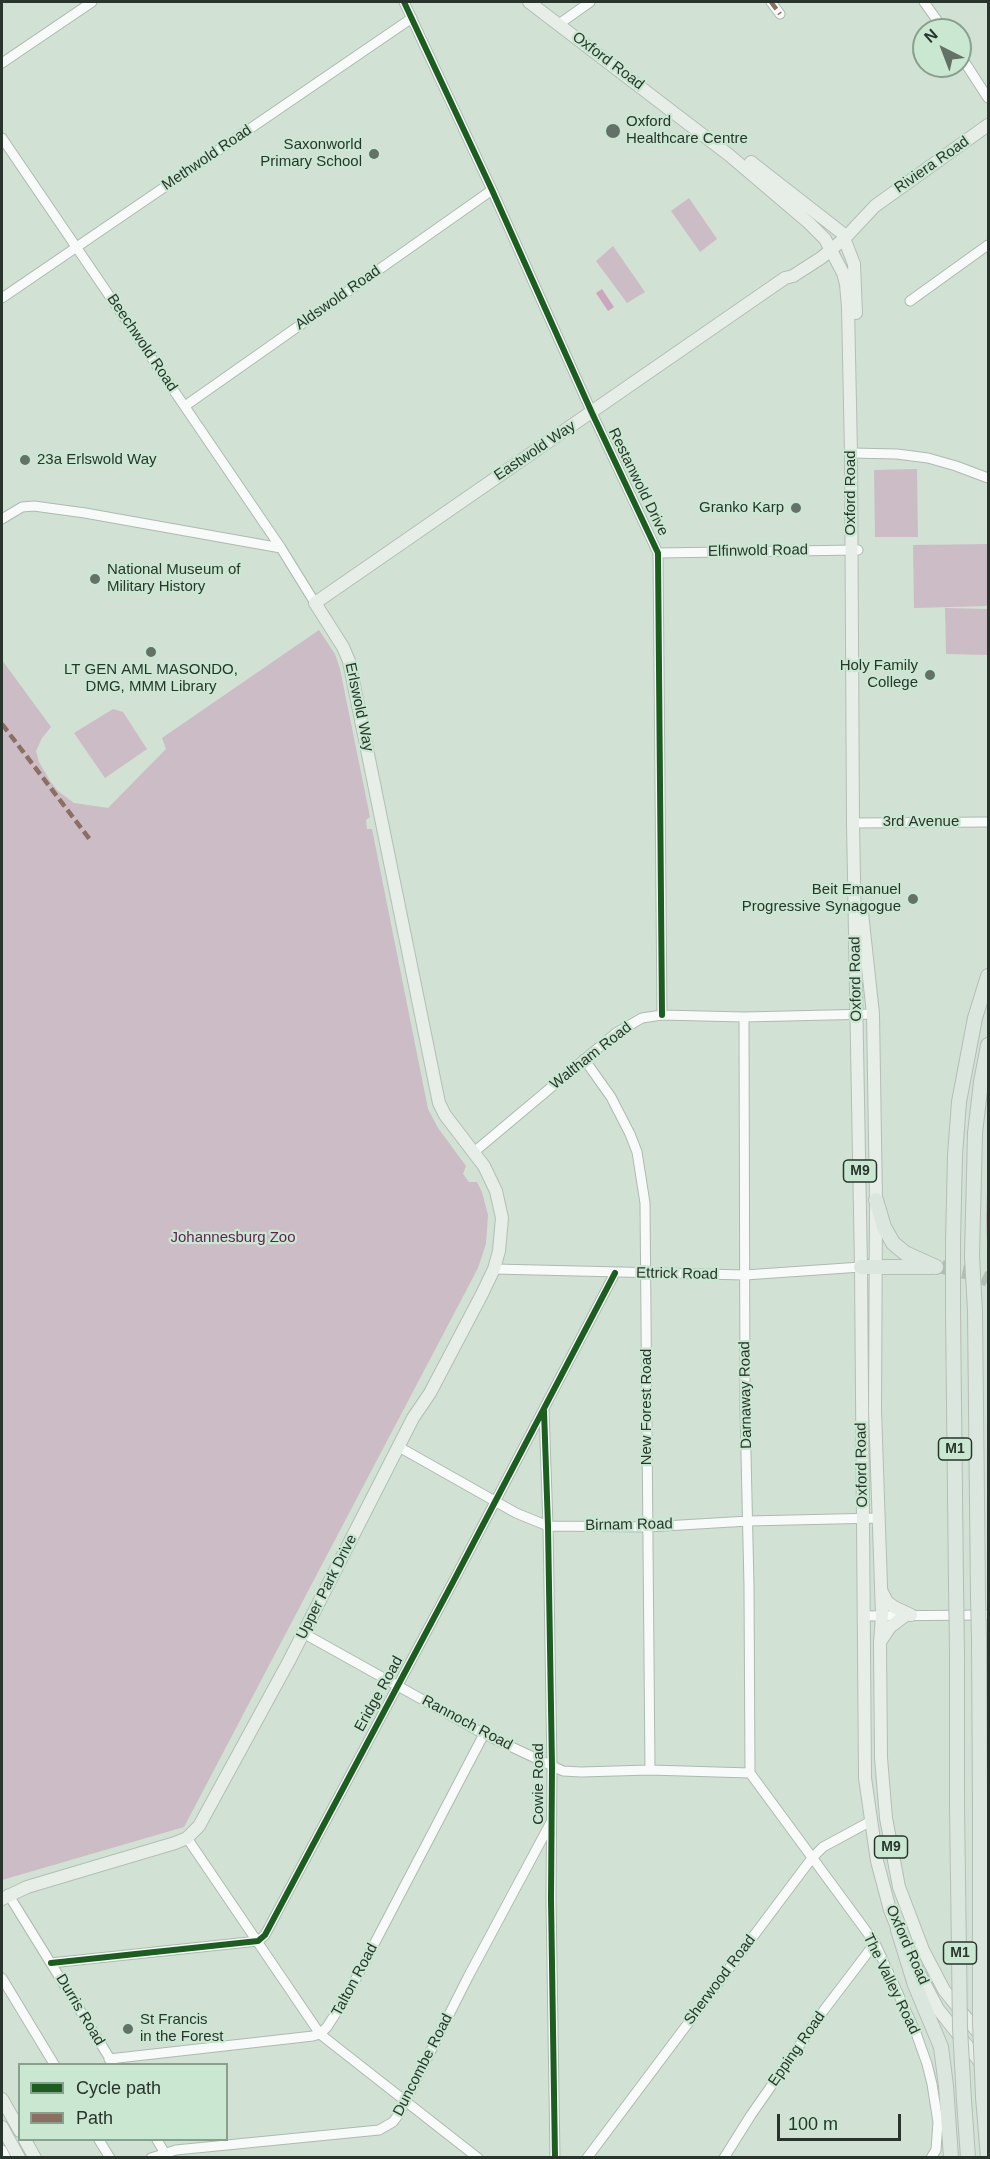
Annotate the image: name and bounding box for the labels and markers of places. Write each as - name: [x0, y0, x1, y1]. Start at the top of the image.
- place label: Oxford Healthcare Centre: [626, 113, 748, 148]
- marker: Oxford Healthcare Centre: [604, 122, 622, 140]
- place label: Saxonworld Primary School: [260, 136, 362, 171]
- marker: Saxonworld Primary School: [367, 147, 381, 161]
- place label: 23a Erlswold Way: [37, 451, 156, 469]
- marker: 23a Erlswold Way: [18, 453, 32, 467]
- place label: Granko Karp: [699, 499, 784, 517]
- marker: Granko Karp: [789, 501, 803, 515]
- place label: National Museum of Military History: [107, 561, 240, 596]
- marker: National Museum of Military History: [88, 572, 102, 586]
- marker: LT GEN AML MASONDO, DMG, MMM Library: [144, 645, 158, 659]
- place label: Holy Family College: [840, 657, 918, 692]
- place label: LT GEN AML MASONDO, DMG, MMM Library: [64, 661, 238, 696]
- marker: Holy Family College: [923, 668, 937, 682]
- place label: Beit Emanuel Progressive Synagogue: [742, 881, 901, 916]
- marker: Beit Emanuel Progressive Synagogue: [906, 892, 920, 906]
- place label: St Francis in the Forest: [140, 2011, 223, 2046]
- marker: St Francis in the Forest: [121, 2022, 135, 2036]

